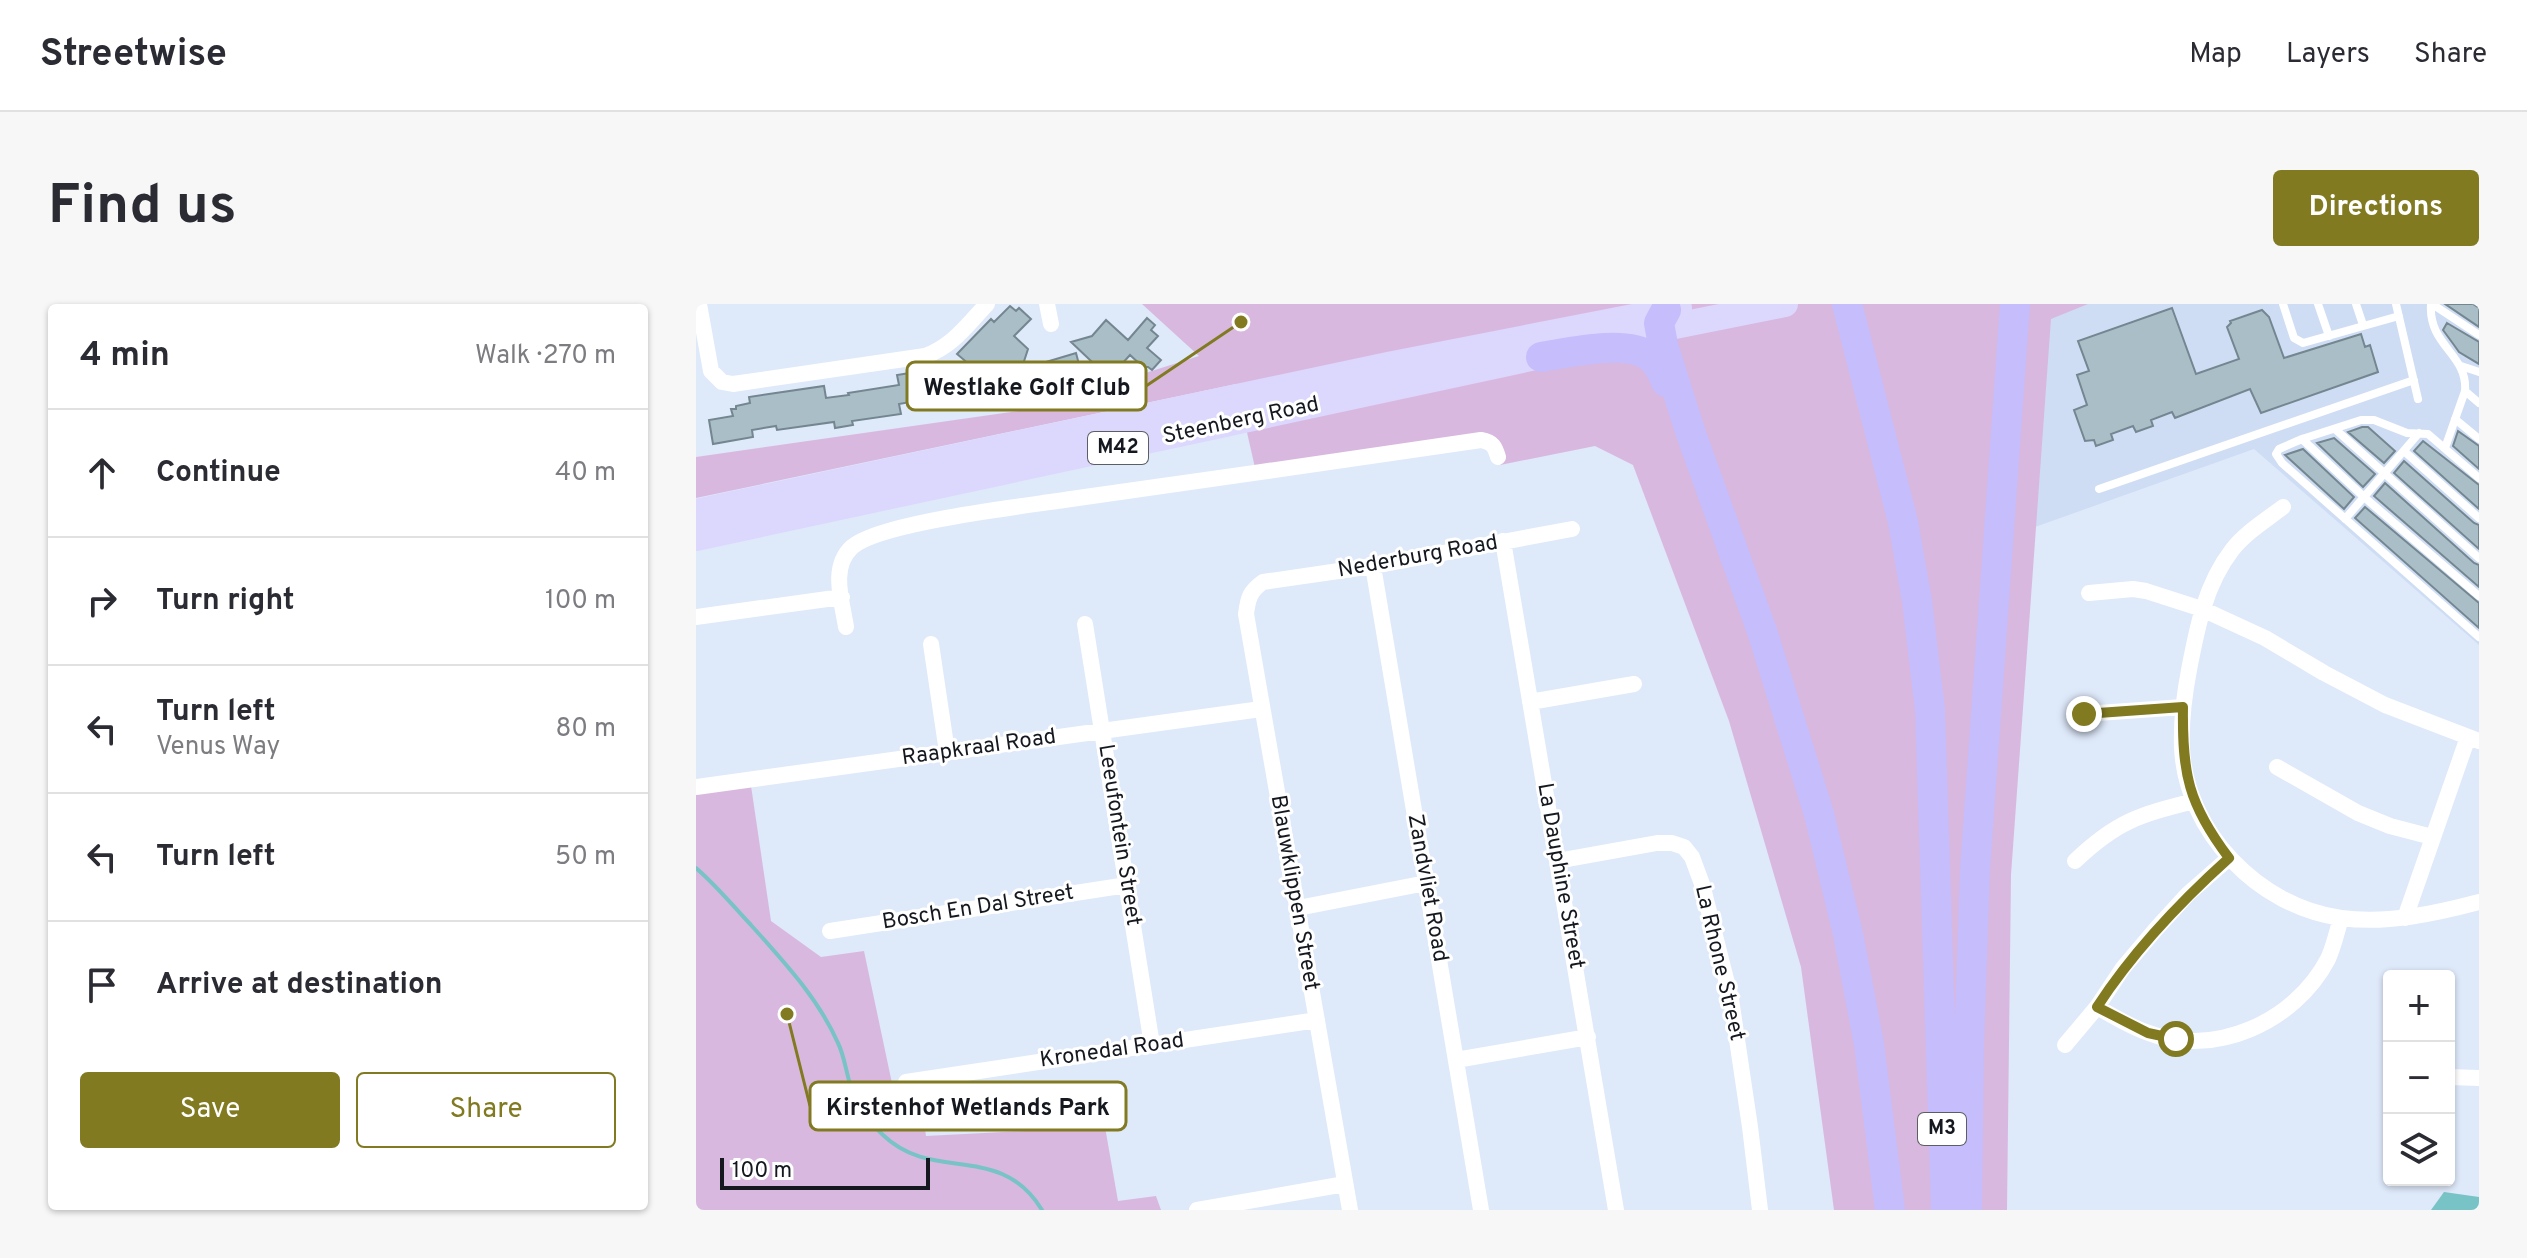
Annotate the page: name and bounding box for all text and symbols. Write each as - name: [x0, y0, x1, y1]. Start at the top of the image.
- text: Streetwise: [40, 31, 227, 80]
- text: Map: [2189, 37, 2242, 73]
- text: Layers: [2286, 37, 2370, 73]
- text: Share: [2414, 37, 2487, 73]
- button: Directions: [2273, 170, 2479, 246]
- text: Find us: [48, 173, 237, 243]
- text: 4 min: [80, 335, 170, 378]
- text: Walk · 270 m: [475, 340, 616, 373]
- callout: Westlake Golf Club: [907, 362, 1146, 410]
- text: Westlake Golf Club: [923, 374, 1131, 404]
- street label: Steenberg Road: [1160, 391, 1322, 451]
- road number: M42: [1088, 432, 1148, 464]
- icon: ahead: [80, 451, 124, 495]
- text: Continue: [156, 455, 281, 492]
- text: 40 m: [555, 457, 616, 490]
- street label: Nederburg Road: [1336, 530, 1500, 584]
- icon: right: [80, 579, 124, 623]
- text: Turn right: [156, 583, 294, 620]
- text: 100 m: [545, 585, 616, 618]
- text: Turn left: [156, 694, 276, 731]
- route end: [2066, 696, 2102, 732]
- icon: left: [80, 707, 124, 751]
- text: 80 m: [556, 713, 616, 746]
- street label: Raapkraal Road: [900, 724, 1058, 772]
- text: Venus Way: [156, 731, 280, 764]
- street label: Leeufontein Street: [1091, 742, 1147, 928]
- street label: La Dauphine Street: [1530, 781, 1590, 971]
- street label: Blauwklippen Street: [1263, 793, 1325, 993]
- street label: Zandvliet Road: [1401, 812, 1453, 964]
- icon: left: [80, 835, 124, 879]
- text: Turn left: [156, 839, 276, 876]
- text: 50 m: [555, 841, 616, 874]
- street label: Bosch En Dal Street: [880, 880, 1076, 936]
- street label: La Rhone Street: [1688, 883, 1750, 1043]
- icon: arrive: [80, 963, 124, 1007]
- text: Arrive at destination: [156, 967, 442, 1004]
- map controls: [2383, 970, 2455, 1186]
- button: +: [2383, 970, 2455, 1042]
- route start: [2158, 1021, 2194, 1057]
- street label: Kronedal Road: [1038, 1028, 1186, 1074]
- button: −: [2383, 1042, 2455, 1114]
- button: Save: [80, 1072, 340, 1148]
- button: Share: [356, 1072, 616, 1148]
- callout: Kirstenhof Wetlands Park: [810, 1082, 1126, 1130]
- text: Kirstenhof Wetlands Park: [826, 1094, 1110, 1124]
- road number: M3: [1918, 1113, 1966, 1145]
- button: layers: [2383, 1114, 2455, 1186]
- scale bar: [720, 1154, 930, 1190]
- text: 100 m: [732, 1158, 792, 1185]

